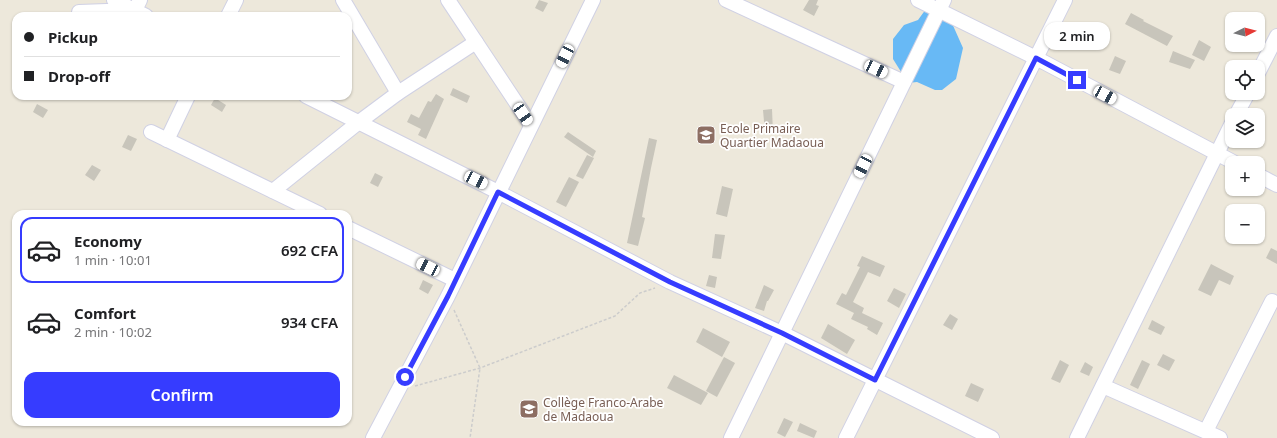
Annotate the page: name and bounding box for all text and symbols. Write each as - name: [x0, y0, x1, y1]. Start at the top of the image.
- north arrow: [1225, 12, 1265, 52]
- map controls: [1225, 12, 1265, 244]
- callout: 2 min: [1044, 22, 1110, 50]
- text: Pickup: [48, 27, 98, 47]
- text: 2 min: [1059, 27, 1095, 45]
- car: [554, 43, 576, 69]
- car: [863, 58, 889, 80]
- button: locate: [1225, 60, 1265, 100]
- text: Drop-off: [48, 66, 110, 86]
- route end: [1068, 71, 1086, 89]
- car: [1092, 84, 1118, 106]
- car: [511, 101, 535, 127]
- button: layers: [1225, 108, 1265, 148]
- place label: Ecole Primaire Quartier Madaoua: [720, 120, 824, 151]
- school or university icon: Ecole Primaire Quartier Madaoua: [695, 124, 717, 146]
- car: [852, 153, 874, 179]
- button: +: [1225, 156, 1265, 196]
- car: [463, 169, 489, 191]
- button: −: [1225, 204, 1265, 244]
- text: Economy: [74, 231, 142, 251]
- icon: car: [26, 232, 62, 268]
- text: 692 CFA: [281, 240, 338, 260]
- text: 1 min · 10:01: [74, 251, 152, 269]
- car: [415, 256, 441, 278]
- text: Comfort: [74, 303, 136, 323]
- icon: car: [26, 304, 62, 340]
- text: 934 CFA: [281, 312, 338, 332]
- text: 2 min · 10:02: [74, 323, 152, 341]
- route start: [396, 368, 414, 386]
- button: Confirm: [24, 372, 340, 418]
- place label: Collège Franco-Arabe de Madaoua: [543, 394, 664, 425]
- school or university icon: Collège Franco-Arabe de Madaoua: [518, 398, 540, 420]

